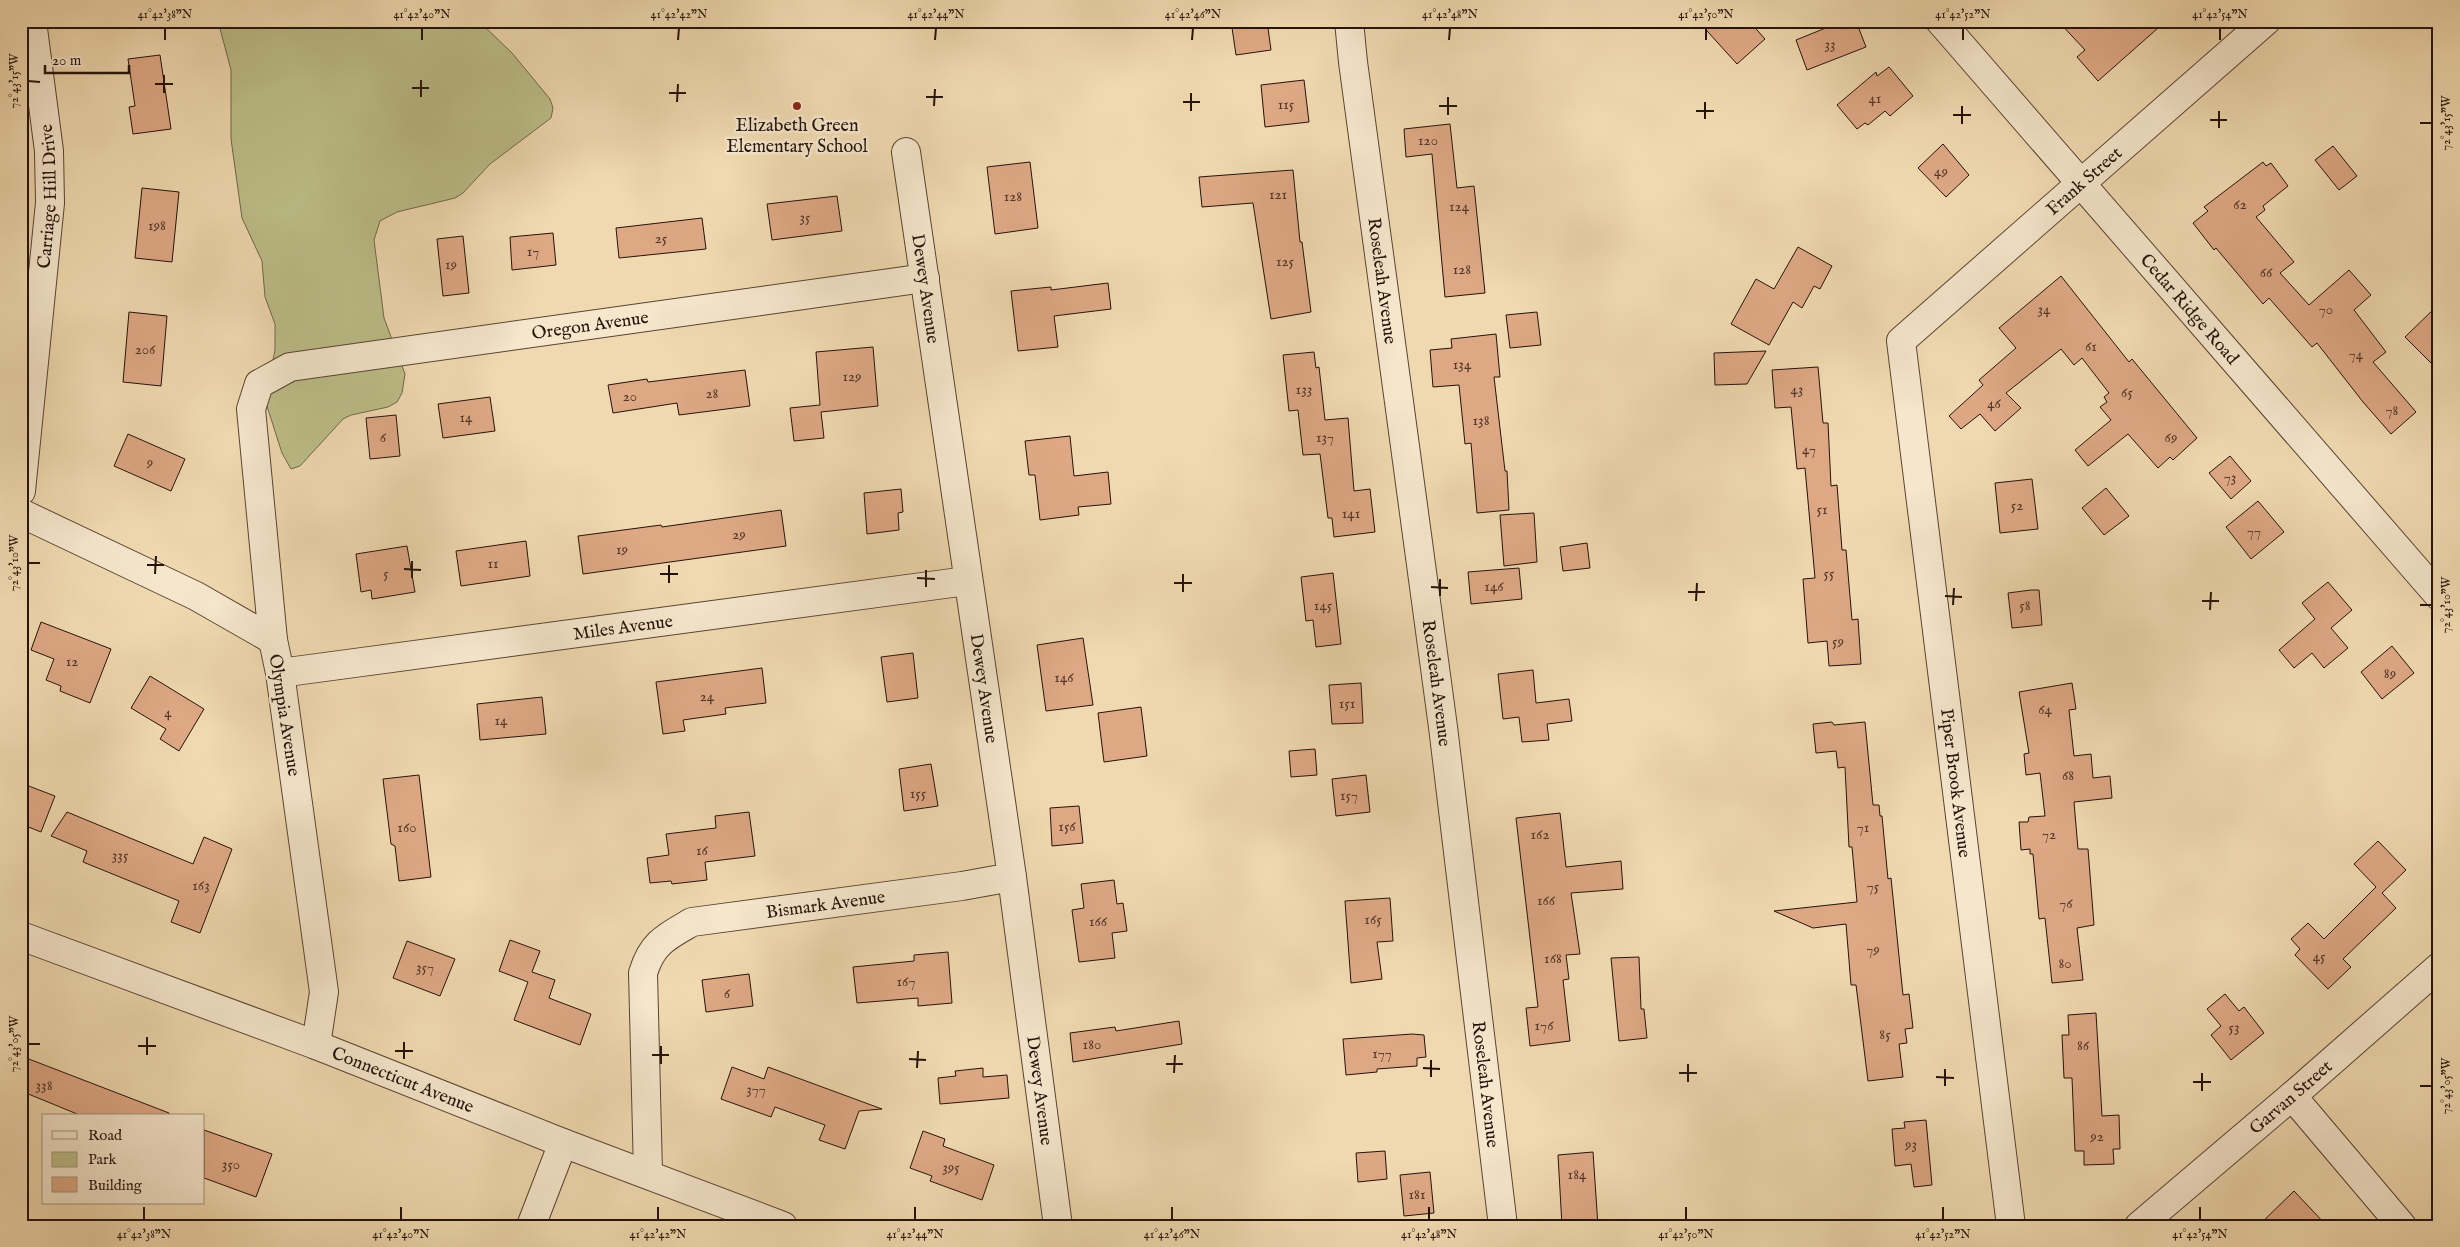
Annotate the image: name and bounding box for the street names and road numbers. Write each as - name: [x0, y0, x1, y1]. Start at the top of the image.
- street label: Carriage Hill Drive: [33, 123, 63, 270]
- street label: Frank Street: [2042, 142, 2128, 221]
- street label: Roseleah Avenue: [1361, 216, 1401, 346]
- street label: Dewey Avenue: [905, 232, 944, 345]
- street label: Cedar Ridge Road: [2134, 249, 2243, 370]
- street label: Oregon Avenue: [530, 307, 650, 346]
- street label: Miles Avenue: [572, 611, 674, 647]
- street label: Roseleah Avenue: [1416, 619, 1455, 748]
- street label: Dewey Avenue: [964, 632, 1002, 745]
- street label: Olympia Avenue: [262, 652, 305, 778]
- street label: Piper Brook Avenue: [1934, 707, 1975, 859]
- street label: Bismark Avenue: [765, 886, 887, 925]
- street label: Roseleah Avenue: [1465, 1020, 1503, 1149]
- street label: Dewey Avenue: [1020, 1034, 1057, 1147]
- street label: Connecticut Avenue: [328, 1042, 477, 1119]
- street label: Garvan Street: [2245, 1056, 2338, 1140]

